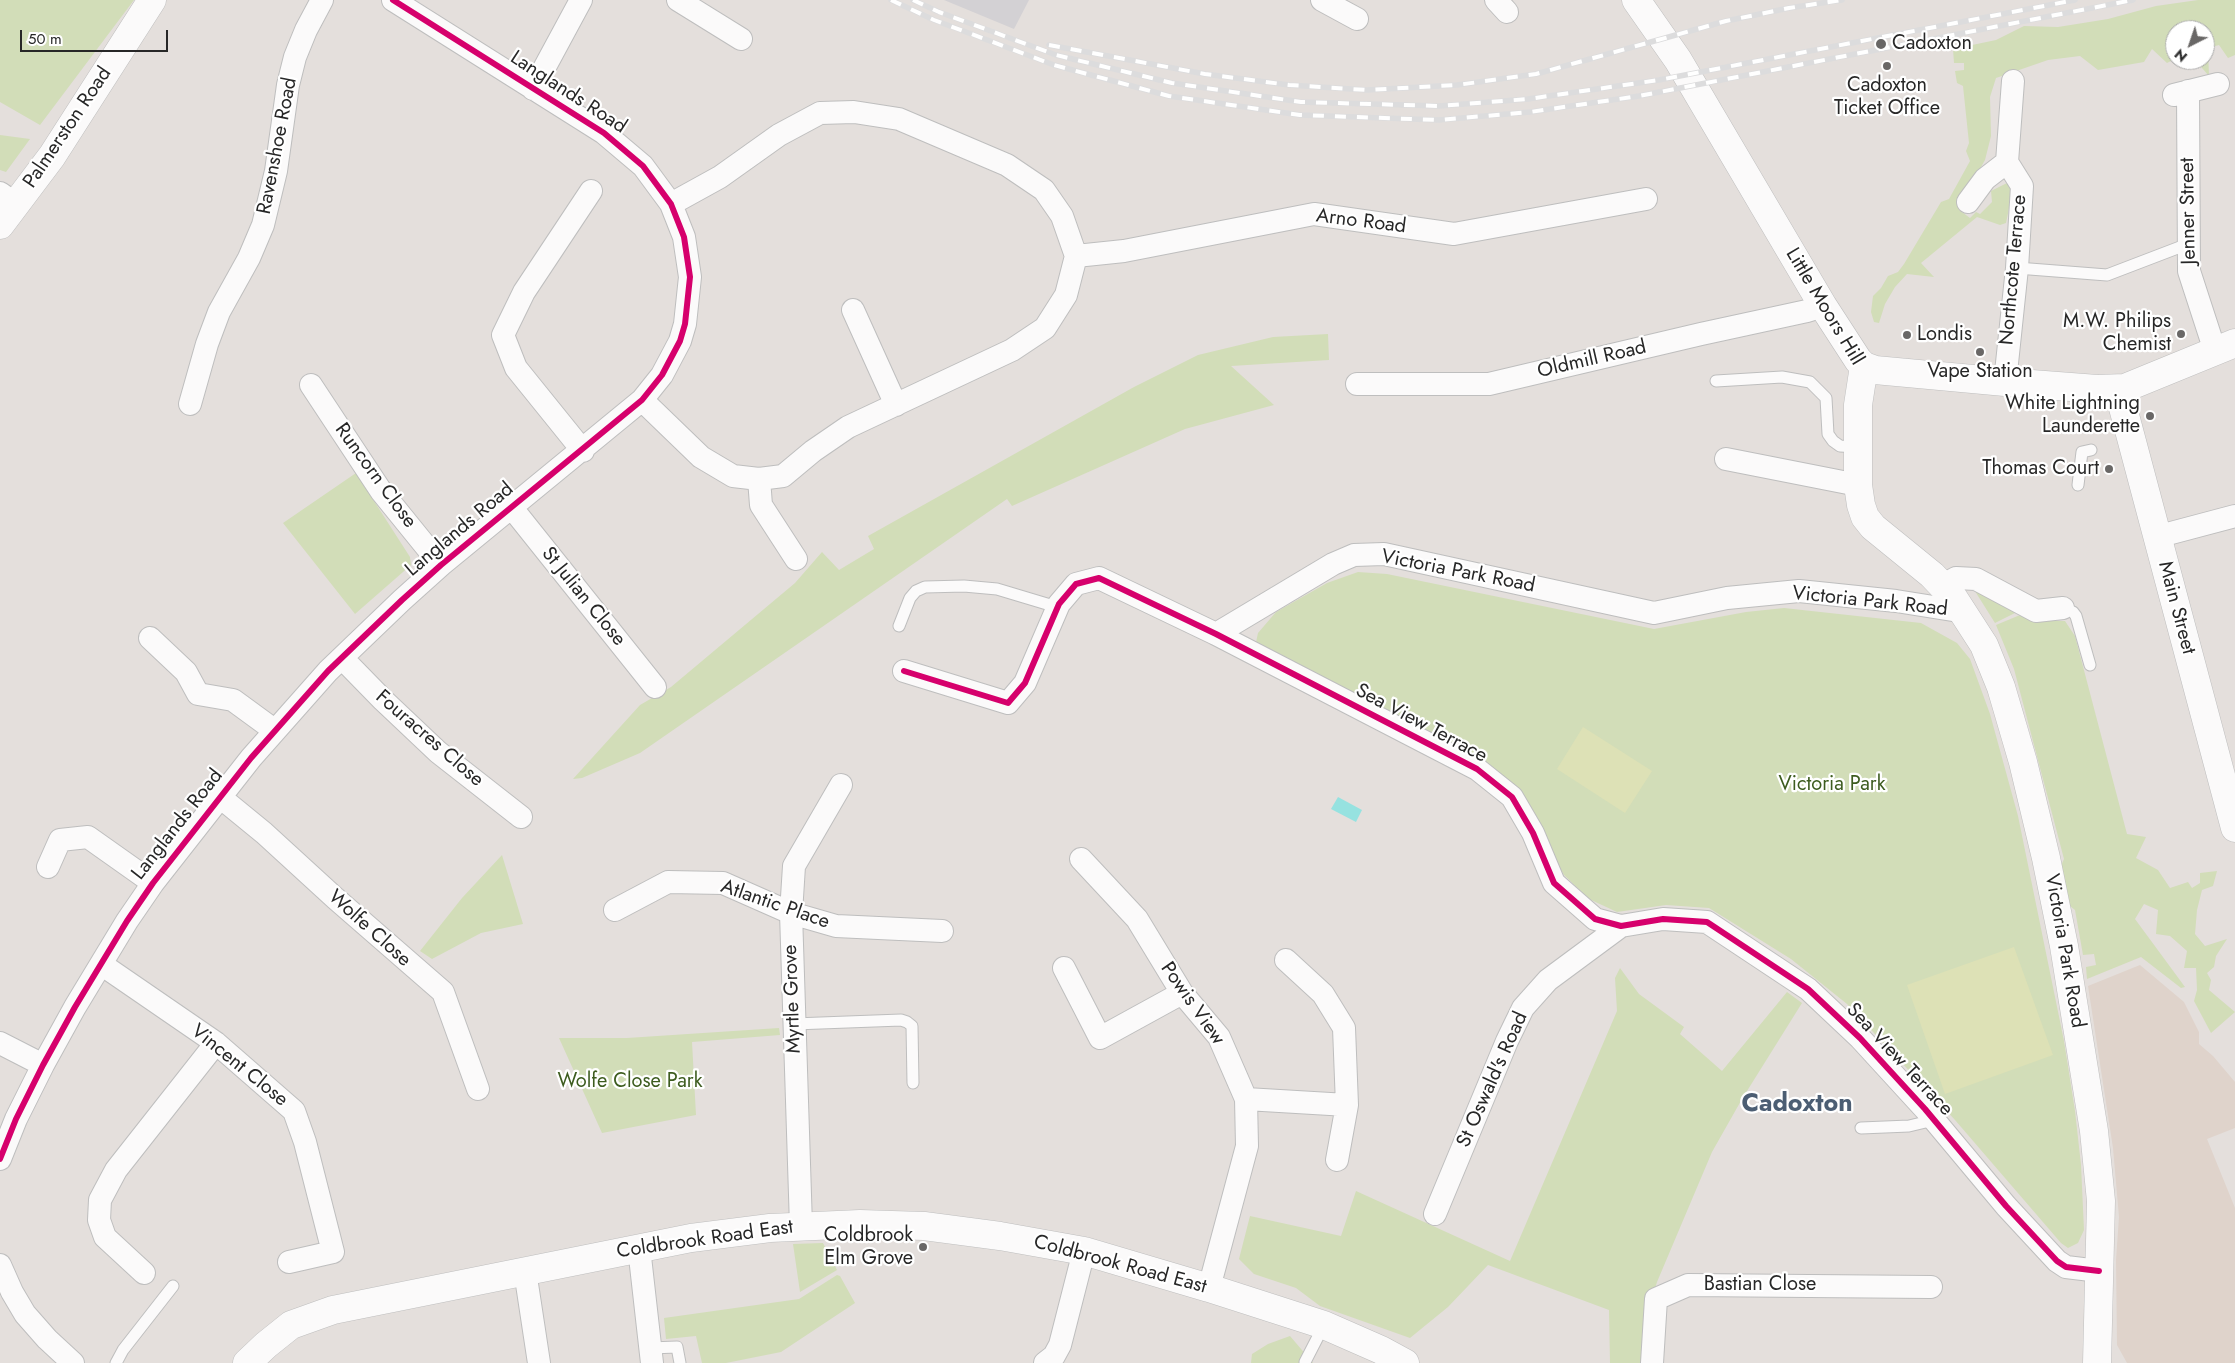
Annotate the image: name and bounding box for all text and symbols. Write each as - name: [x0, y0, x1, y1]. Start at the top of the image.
- scale bar: [22, 20, 170, 52]
- north arrow: [2165, 20, 2215, 70]
- text: 50 m: [28, 28, 62, 50]
- place label: Cadoxton: [1892, 32, 1972, 56]
- marker: Cadoxton: [1874, 37, 1888, 51]
- text: N: [2170, 44, 2192, 67]
- street label: Langlands Road: [505, 46, 631, 140]
- marker: Cadoxton Ticket Office: [1881, 60, 1893, 72]
- street label: Palmerston Road: [19, 63, 117, 193]
- place label: Cadoxton Ticket Office: [1834, 74, 1940, 121]
- street label: Ravenshoe Road: [253, 76, 303, 216]
- street label: Jenner Street: [2176, 157, 2202, 265]
- street label: Northcote Terrace: [1995, 194, 2033, 346]
- street label: Arno Road: [1315, 205, 1407, 239]
- street label: Little Moors Hill: [1780, 244, 1868, 370]
- place label: M.W. Philips Chemist: [2063, 310, 2171, 357]
- place label: Londis: [1917, 323, 1972, 347]
- marker: M.W. Philips Chemist: [2175, 328, 2187, 340]
- marker: Londis: [1901, 329, 1913, 341]
- street label: Oldmill Road: [1535, 336, 1649, 384]
- marker: Vape Station: [1974, 346, 1986, 358]
- place label: Vape Station: [1927, 360, 2033, 384]
- place label: White Lightning Launderette: [2005, 392, 2140, 439]
- marker: White Lightning Launderette: [2144, 410, 2156, 422]
- street label: Runcorn Close: [329, 419, 421, 533]
- place label: Thomas Court: [1982, 457, 2099, 481]
- marker: Thomas Court: [2103, 463, 2115, 475]
- street label: Langlands Road: [401, 478, 519, 582]
- street label: St Julian Close: [536, 543, 630, 651]
- street label: Victoria Park Road: [1379, 545, 1537, 599]
- street label: Main Street: [2152, 559, 2200, 657]
- street label: Victoria Park Road: [1791, 582, 1949, 622]
- street label: Sea View Terrace: [1351, 679, 1491, 769]
- street label: Fouracres Close: [370, 686, 488, 792]
- street label: Langlands Road: [127, 765, 229, 885]
- park label: Victoria Park: [1779, 773, 1885, 797]
- street label: Victoria Park Road: [2039, 872, 2089, 1030]
- street label: Atlantic Place: [718, 875, 832, 935]
- street label: Wolfe Close: [323, 886, 415, 972]
- street label: Myrtle Grove: [779, 944, 807, 1054]
- street label: Powis View: [1155, 958, 1229, 1050]
- street label: Sea View Terrace: [1841, 999, 1957, 1121]
- street label: St Oswald's Road: [1452, 1009, 1534, 1151]
- street label: Vincent Close: [186, 1020, 292, 1112]
- park label: Wolfe Close Park: [558, 1070, 702, 1094]
- district label: Cadoxton: [1741, 1090, 1853, 1120]
- street label: Coldbrook Road East: [615, 1216, 795, 1264]
- place label: Coldbrook Elm Grove: [824, 1224, 913, 1271]
- street label: Coldbrook Road East: [1031, 1230, 1209, 1300]
- marker: Coldbrook Elm Grove: [917, 1241, 929, 1253]
- street label: Bastian Close: [1704, 1273, 1816, 1297]

